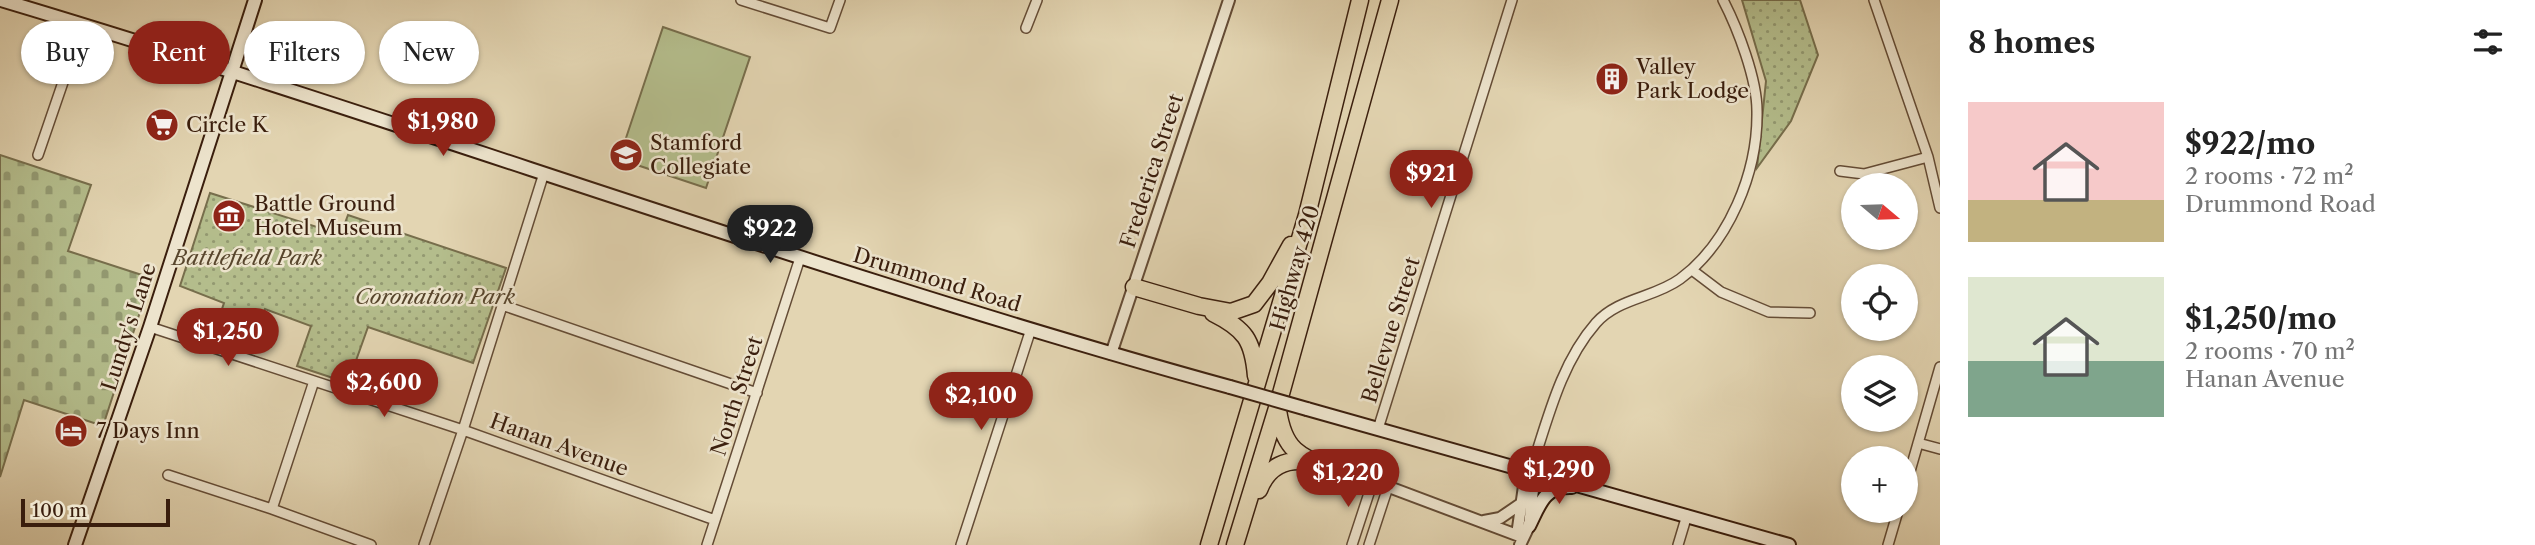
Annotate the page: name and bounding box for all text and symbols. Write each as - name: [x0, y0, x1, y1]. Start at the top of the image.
- chip: Buy: [21, 21, 114, 84]
- chip: Rent: [128, 21, 230, 84]
- chip: Filters: [244, 21, 365, 84]
- chip: New: [379, 21, 479, 84]
- icon: filters: [2469, 23, 2507, 61]
- text: 8 homes: [1968, 24, 2095, 61]
- place label: Valley Park Lodge: [1635, 54, 1749, 103]
- building icon: Valley Park Lodge: [1593, 60, 1631, 98]
- street label: Frederica Street: [1115, 90, 1188, 251]
- pin: $1,980: [386, 99, 500, 158]
- supermarket icon: Circle K: [143, 106, 181, 144]
- text: $1,980: [407, 107, 479, 135]
- place label: Circle K: [186, 112, 269, 137]
- text: $922/mo: [2185, 125, 2315, 162]
- place label: Stamford Collegiate: [650, 130, 751, 179]
- icon: home: [2024, 130, 2108, 214]
- school or university icon: Stamford Collegiate: [607, 136, 645, 174]
- pin: $921: [1390, 150, 1472, 210]
- text: $921: [1406, 159, 1456, 187]
- text: 2 rooms · 72 m²: [2185, 162, 2354, 190]
- north arrow: [1841, 173, 1918, 250]
- map controls: [1841, 173, 1918, 523]
- text: Drummond Road: [2185, 190, 2376, 218]
- place label: Battle Ground Hotel Museum: [254, 191, 403, 240]
- museum icon: Battle Ground Hotel Museum: [210, 197, 248, 235]
- street label: Highway 420: [1265, 202, 1324, 334]
- pin: $922: [729, 205, 811, 265]
- text: $922: [743, 214, 797, 242]
- street label: Drummond Road: [850, 242, 1024, 317]
- park label: Battlefield Park: [170, 245, 322, 270]
- street label: Bellevue Street: [1356, 253, 1425, 406]
- street label: Lundy's Lane: [96, 260, 161, 394]
- button: locate: [1841, 264, 1918, 341]
- park label: Coronation Park: [355, 284, 515, 309]
- text: $1,250/mo: [2185, 300, 2337, 337]
- icon: home: [2024, 305, 2108, 389]
- pin: $1,250: [171, 308, 285, 368]
- text: $1,250: [193, 317, 263, 345]
- street label: North Street: [705, 332, 768, 459]
- text: 2 rooms · 70 m²: [2185, 337, 2355, 365]
- button: layers: [1841, 355, 1918, 432]
- pin: $2,600: [327, 360, 441, 419]
- text: Hanan Avenue: [2185, 365, 2345, 393]
- text: $2,600: [346, 368, 422, 396]
- pin: $2,100: [924, 372, 1038, 432]
- text: $2,100: [945, 381, 1017, 409]
- street label: Hanan Avenue: [486, 408, 632, 481]
- hotel icon: 7 Days Inn: [52, 412, 90, 450]
- place label: 7 Days Inn: [96, 418, 200, 443]
- button: +: [1841, 446, 1918, 523]
- pin: $1,290: [1502, 447, 1616, 506]
- pin: $1,220: [1291, 449, 1405, 509]
- text: $1,290: [1523, 455, 1595, 483]
- text: $1,220: [1312, 458, 1384, 486]
- scale bar: [21, 496, 170, 528]
- text: 100 m: [32, 499, 87, 522]

